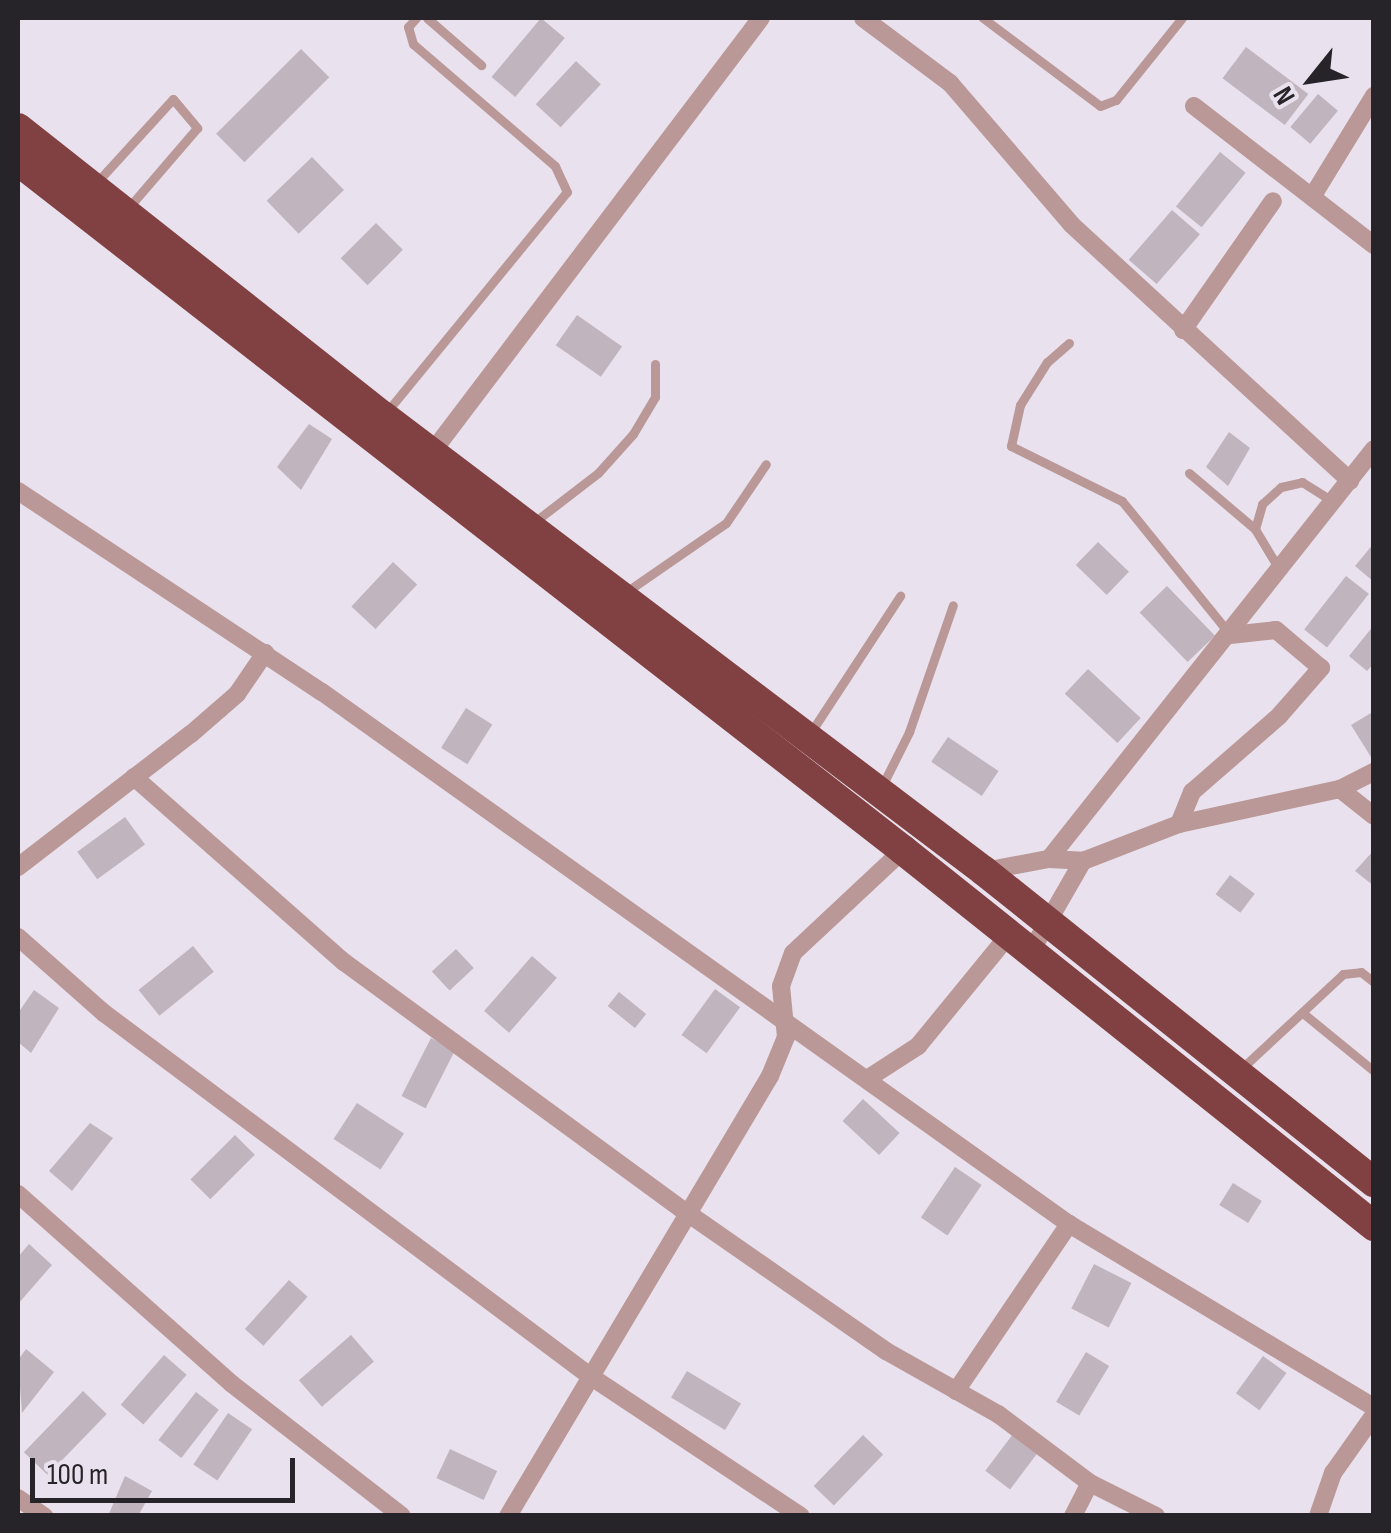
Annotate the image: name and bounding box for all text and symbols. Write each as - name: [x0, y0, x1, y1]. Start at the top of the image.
- north arrow: [1261, 30, 1361, 130]
- text: N: [1267, 81, 1303, 110]
- scale bar: [35, 1438, 300, 1500]
- text: 100 m: [47, 1457, 108, 1493]

